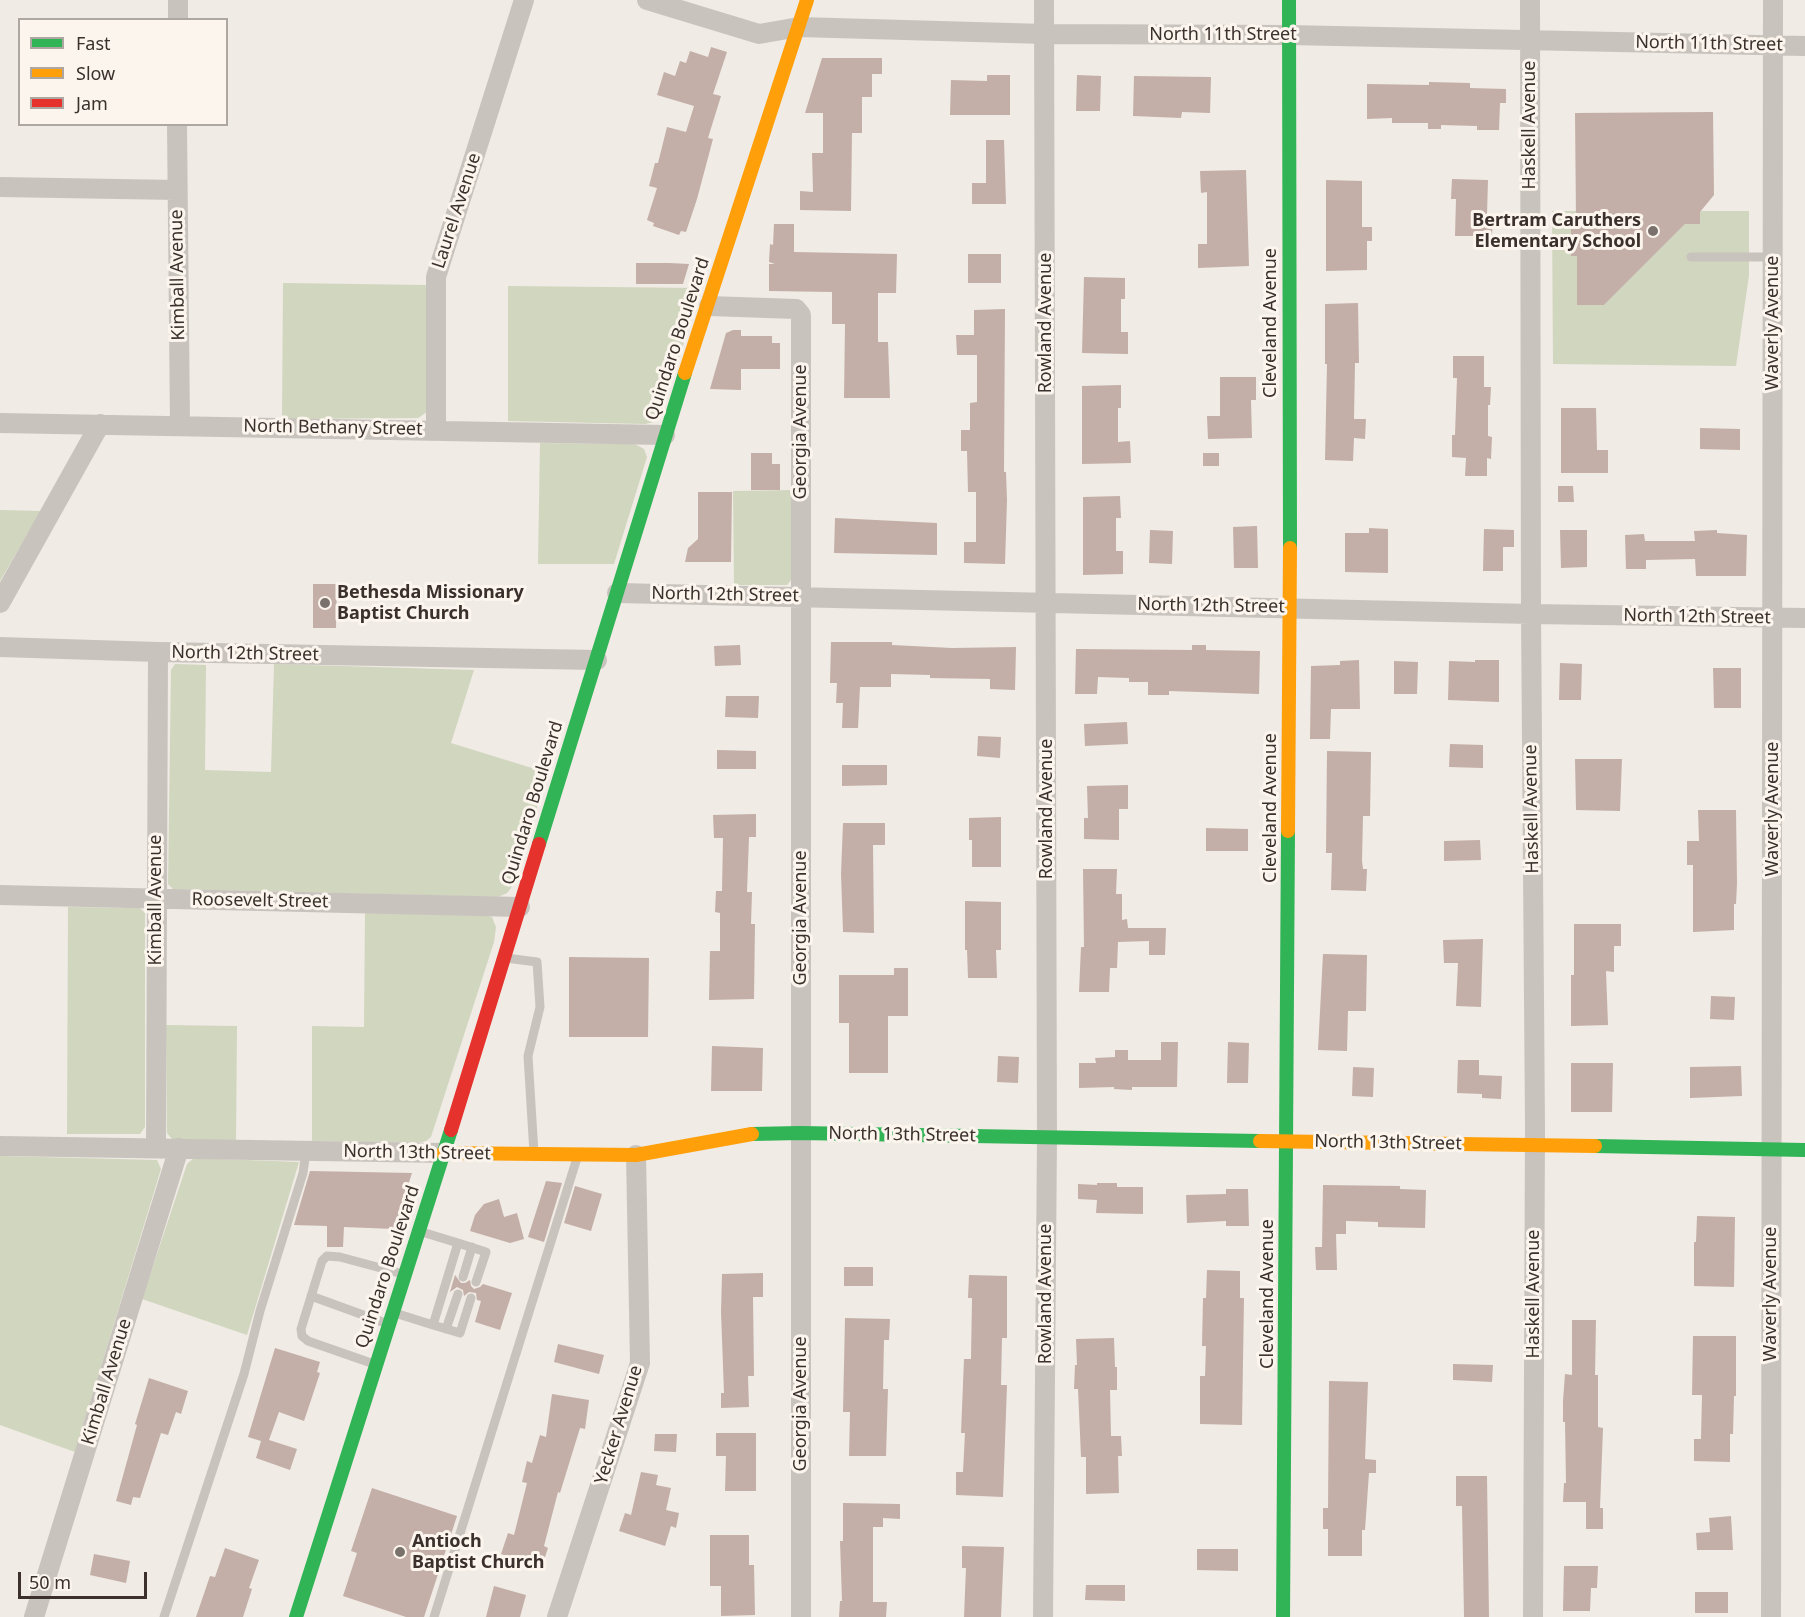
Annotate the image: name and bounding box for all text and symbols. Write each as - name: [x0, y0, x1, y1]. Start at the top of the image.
- legend: [18, 18, 228, 126]
- street label: North 11th Street: [1149, 24, 1297, 46]
- text: Fast: [76, 31, 111, 55]
- street label: North 11th Street: [1635, 32, 1783, 56]
- text: Slow: [76, 61, 115, 85]
- street label: Haskell Avenue: [1519, 61, 1541, 189]
- text: Jam: [76, 91, 108, 115]
- street label: Laurel Avenue: [428, 150, 486, 272]
- street label: Kimball Avenue: [166, 209, 190, 341]
- place label: Bertram Caruthers Elementary School: [1472, 210, 1641, 252]
- marker: Bertram Caruthers Elementary School: [1646, 224, 1660, 238]
- street label: Cleveland Avenue: [1260, 248, 1282, 398]
- street label: Rowland Avenue: [1035, 253, 1057, 393]
- street label: Quindaro Boulevard: [641, 255, 715, 423]
- street label: Waverly Avenue: [1762, 256, 1784, 390]
- street label: Georgia Avenue: [790, 364, 812, 500]
- street label: North Bethany Street: [243, 416, 423, 440]
- place label: Bethesda Missionary Baptist Church: [337, 582, 524, 624]
- street label: North 12th Street: [651, 583, 799, 607]
- street label: North 12th Street: [1137, 594, 1285, 618]
- marker: Bethesda Missionary Baptist Church: [318, 596, 332, 610]
- street label: North 12th Street: [1623, 605, 1771, 629]
- street label: North 12th Street: [171, 642, 319, 666]
- street label: Quindaro Boulevard: [498, 718, 568, 888]
- street label: Cleveland Avenue: [1260, 733, 1282, 883]
- street label: Rowland Avenue: [1036, 739, 1058, 879]
- street label: Waverly Avenue: [1762, 742, 1784, 876]
- street label: Haskell Avenue: [1520, 744, 1544, 874]
- street label: Kimball Avenue: [145, 835, 167, 965]
- street label: Georgia Avenue: [790, 850, 812, 986]
- street label: Roosevelt Street: [191, 889, 329, 913]
- street label: North 13th Street: [828, 1123, 976, 1147]
- street label: North 13th Street: [1314, 1131, 1462, 1155]
- street label: North 13th Street: [343, 1141, 491, 1165]
- street label: Quindaro Boulevard: [351, 1183, 425, 1351]
- street label: Cleveland Avenue: [1257, 1219, 1279, 1369]
- street label: Rowland Avenue: [1035, 1224, 1057, 1364]
- street label: Waverly Avenue: [1760, 1227, 1782, 1361]
- street label: Haskell Avenue: [1523, 1230, 1545, 1358]
- street label: Kimball Avenue: [78, 1316, 136, 1448]
- street label: Georgia Avenue: [790, 1336, 812, 1472]
- street label: Yecker Avenue: [591, 1363, 647, 1487]
- place label: Antioch Baptist Church: [412, 1531, 544, 1574]
- marker: Antioch Baptist Church: [393, 1545, 407, 1559]
- scale bar: [21, 1560, 150, 1598]
- text: 50 m: [29, 1570, 71, 1594]

